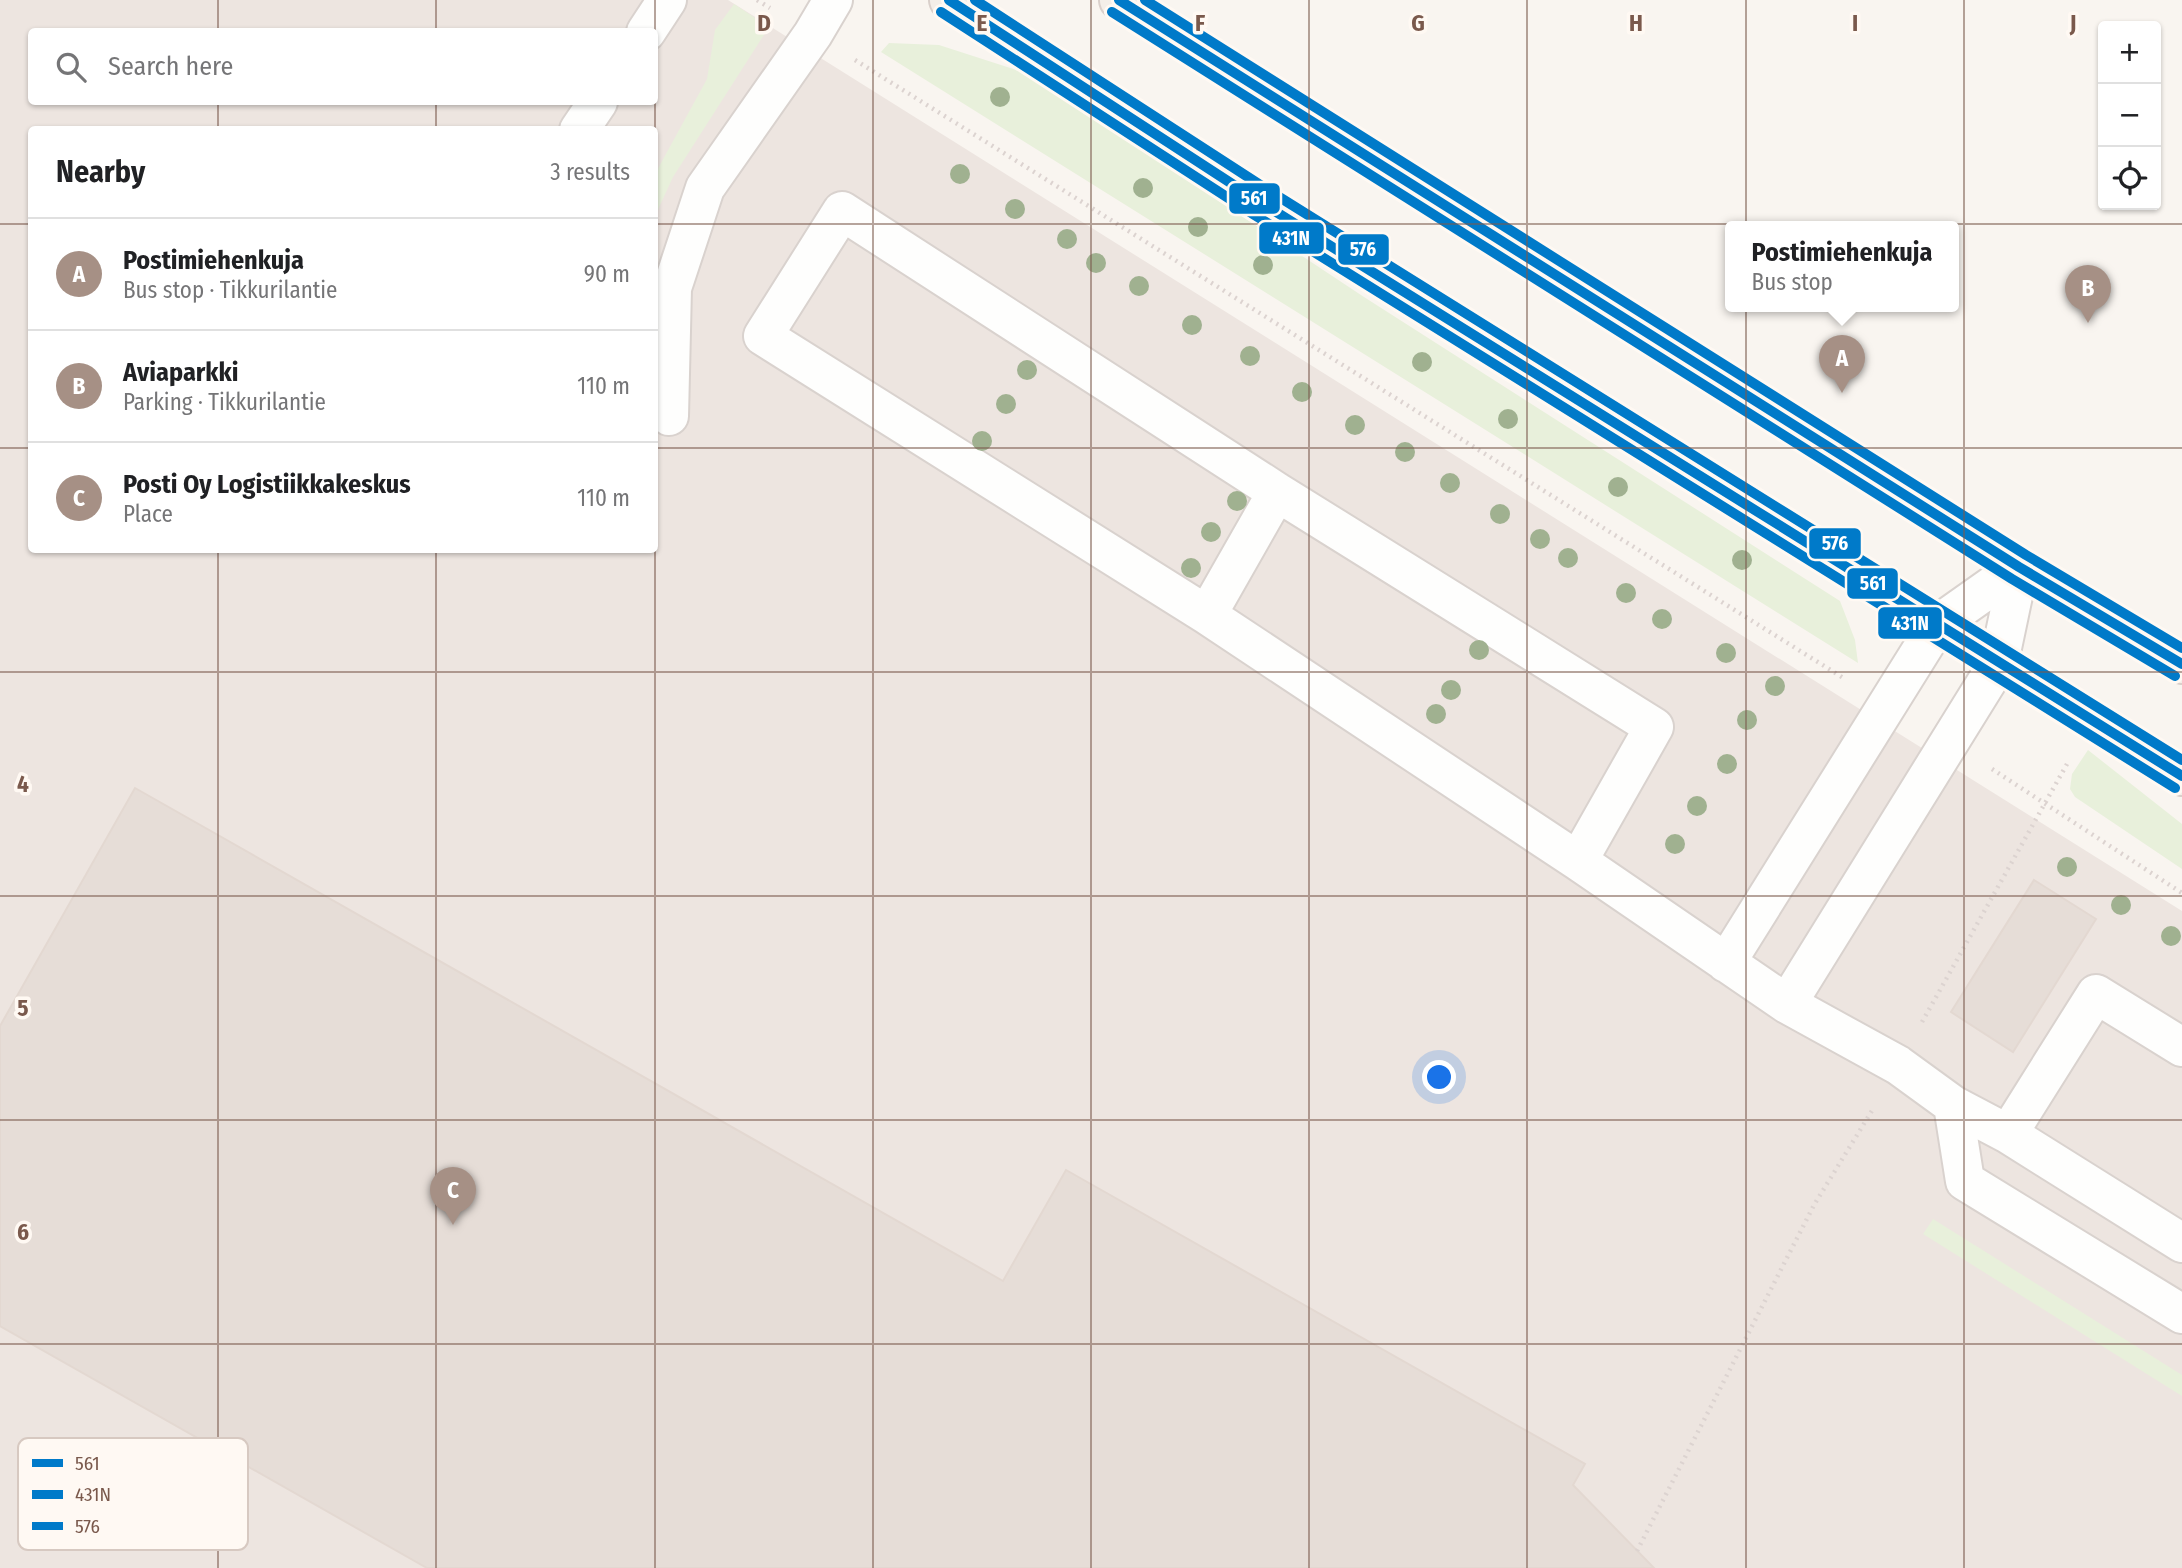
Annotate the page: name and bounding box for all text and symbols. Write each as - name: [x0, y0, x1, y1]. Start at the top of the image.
- text: D: [757, 9, 771, 37]
- text: E: [977, 9, 988, 37]
- text: F: [1195, 9, 1205, 37]
- text: G: [1411, 9, 1425, 37]
- text: H: [1629, 9, 1643, 37]
- text: I: [1852, 9, 1858, 37]
- text: J: [2069, 9, 2076, 37]
- map controls: [2098, 21, 2161, 210]
- button: +: [2098, 21, 2161, 84]
- search box: [28, 28, 658, 105]
- icon: search: [52, 48, 90, 86]
- text: Search here: [108, 51, 233, 82]
- button: −: [2098, 84, 2161, 147]
- button: locate: [2098, 147, 2161, 210]
- text: Nearby: [56, 154, 145, 190]
- text: 3 results: [550, 158, 630, 186]
- line badge: 561: [1228, 182, 1281, 215]
- text: 561: [1241, 187, 1267, 210]
- line badge: 431N: [1258, 221, 1325, 255]
- popup: [1725, 221, 1959, 312]
- text: 431N: [1272, 227, 1310, 250]
- line badge: 576: [1337, 233, 1390, 266]
- text: Postimiehenkuja: [1752, 237, 1932, 268]
- text: 576: [1350, 238, 1376, 261]
- text: Postimiehenkuja: [123, 245, 304, 276]
- text: A: [73, 260, 85, 288]
- text: 90 m: [584, 260, 630, 288]
- pin: B: [2065, 265, 2111, 323]
- text: Bus stop: [1752, 268, 1833, 296]
- text: Bus stop · Tikkurilantie: [123, 276, 337, 304]
- pin: A: [1819, 335, 1865, 393]
- text: Aviaparkki: [123, 357, 239, 388]
- text: B: [73, 372, 85, 400]
- text: 110 m: [577, 372, 630, 400]
- text: Parking · Tikkurilantie: [123, 388, 326, 416]
- text: Posti Oy Logistiikkakeskus: [123, 469, 411, 500]
- text: C: [73, 484, 85, 512]
- text: 110 m: [577, 484, 630, 512]
- text: Place: [123, 500, 173, 528]
- line badge: 576: [1808, 527, 1862, 560]
- text: 576: [1822, 532, 1848, 555]
- line badge: 561: [1846, 567, 1899, 600]
- text: 561: [1860, 572, 1886, 595]
- line badge: 431N: [1877, 606, 1943, 640]
- text: 431N: [1891, 612, 1929, 635]
- text: 4: [17, 770, 29, 798]
- text: 5: [17, 994, 29, 1022]
- your location: [1422, 1060, 1456, 1094]
- pin: C: [430, 1167, 476, 1225]
- text: 6: [17, 1218, 29, 1246]
- legend: [18, 1438, 248, 1550]
- text: 561: [75, 1452, 100, 1475]
- text: 431N: [75, 1483, 111, 1506]
- text: 576: [75, 1515, 100, 1538]

